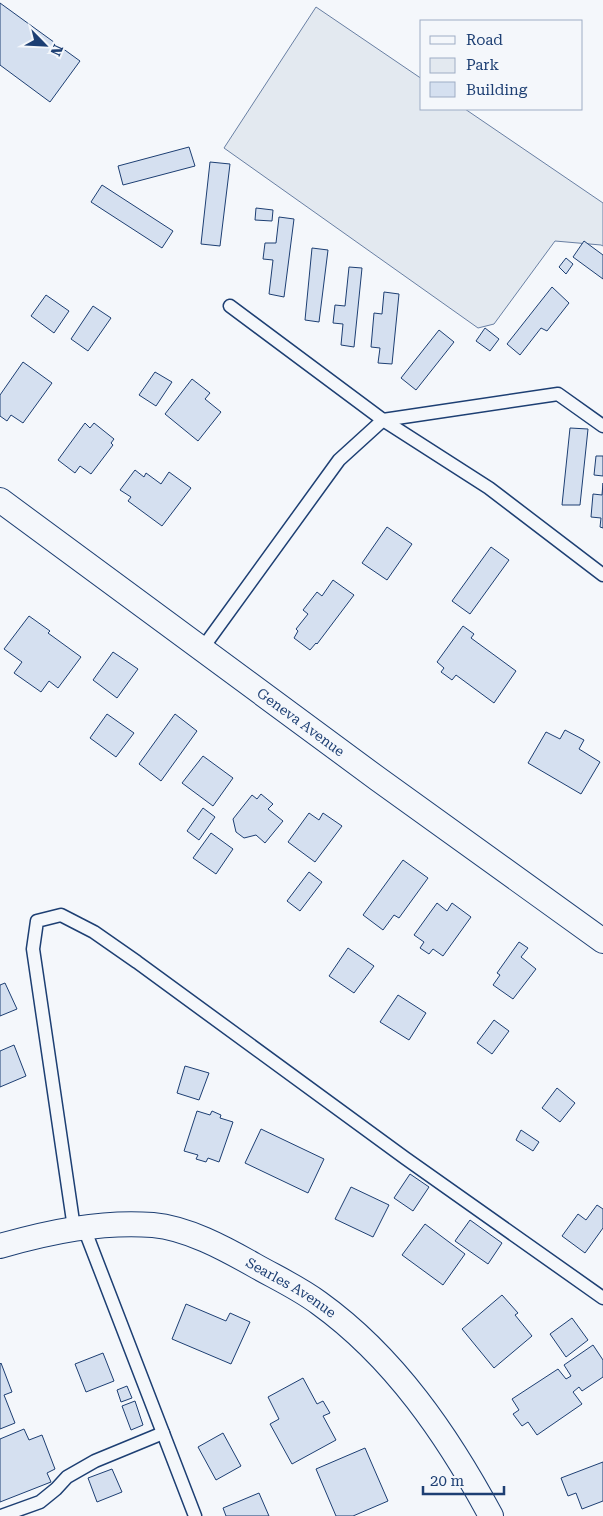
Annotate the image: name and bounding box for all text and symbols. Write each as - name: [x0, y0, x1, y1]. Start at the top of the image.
- north arrow: [20, 20, 70, 70]
- legend: [420, 20, 583, 110]
- text: Road: [466, 31, 503, 49]
- text: N: [47, 42, 66, 59]
- text: Park: [466, 56, 500, 74]
- text: Building: [466, 81, 528, 99]
- street label: Geneva Avenue: [254, 685, 348, 760]
- street label: Searles Avenue: [243, 1254, 339, 1321]
- scale bar: [423, 1464, 504, 1496]
- text: 20 m: [430, 1472, 465, 1490]

